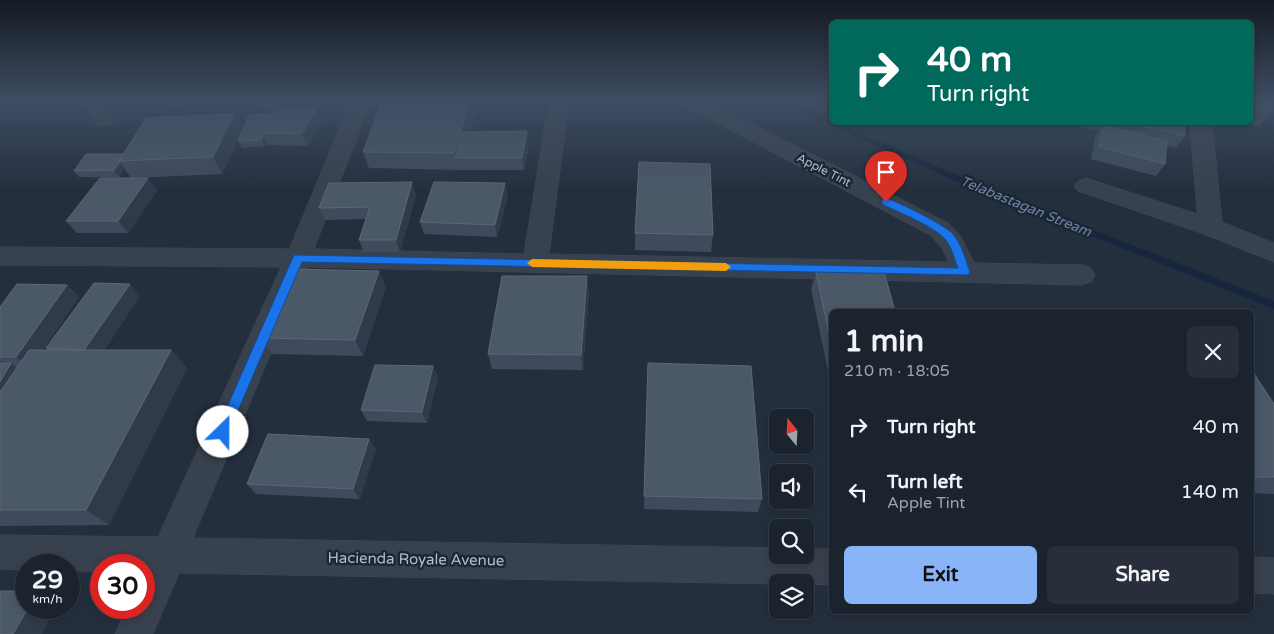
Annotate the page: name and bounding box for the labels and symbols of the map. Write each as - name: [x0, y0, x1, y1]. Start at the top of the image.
- street label: Apple Tint: [795, 150, 854, 190]
- pin: [865, 151, 907, 202]
- water label: Telabastagan Stream: [958, 172, 1095, 241]
- position arrow: [196, 405, 248, 457]
- north arrow: [769, 409, 814, 454]
- street label: Hacienda Royale Avenue: [327, 548, 505, 570]
- speed limit sign: 30: [90, 554, 155, 619]

